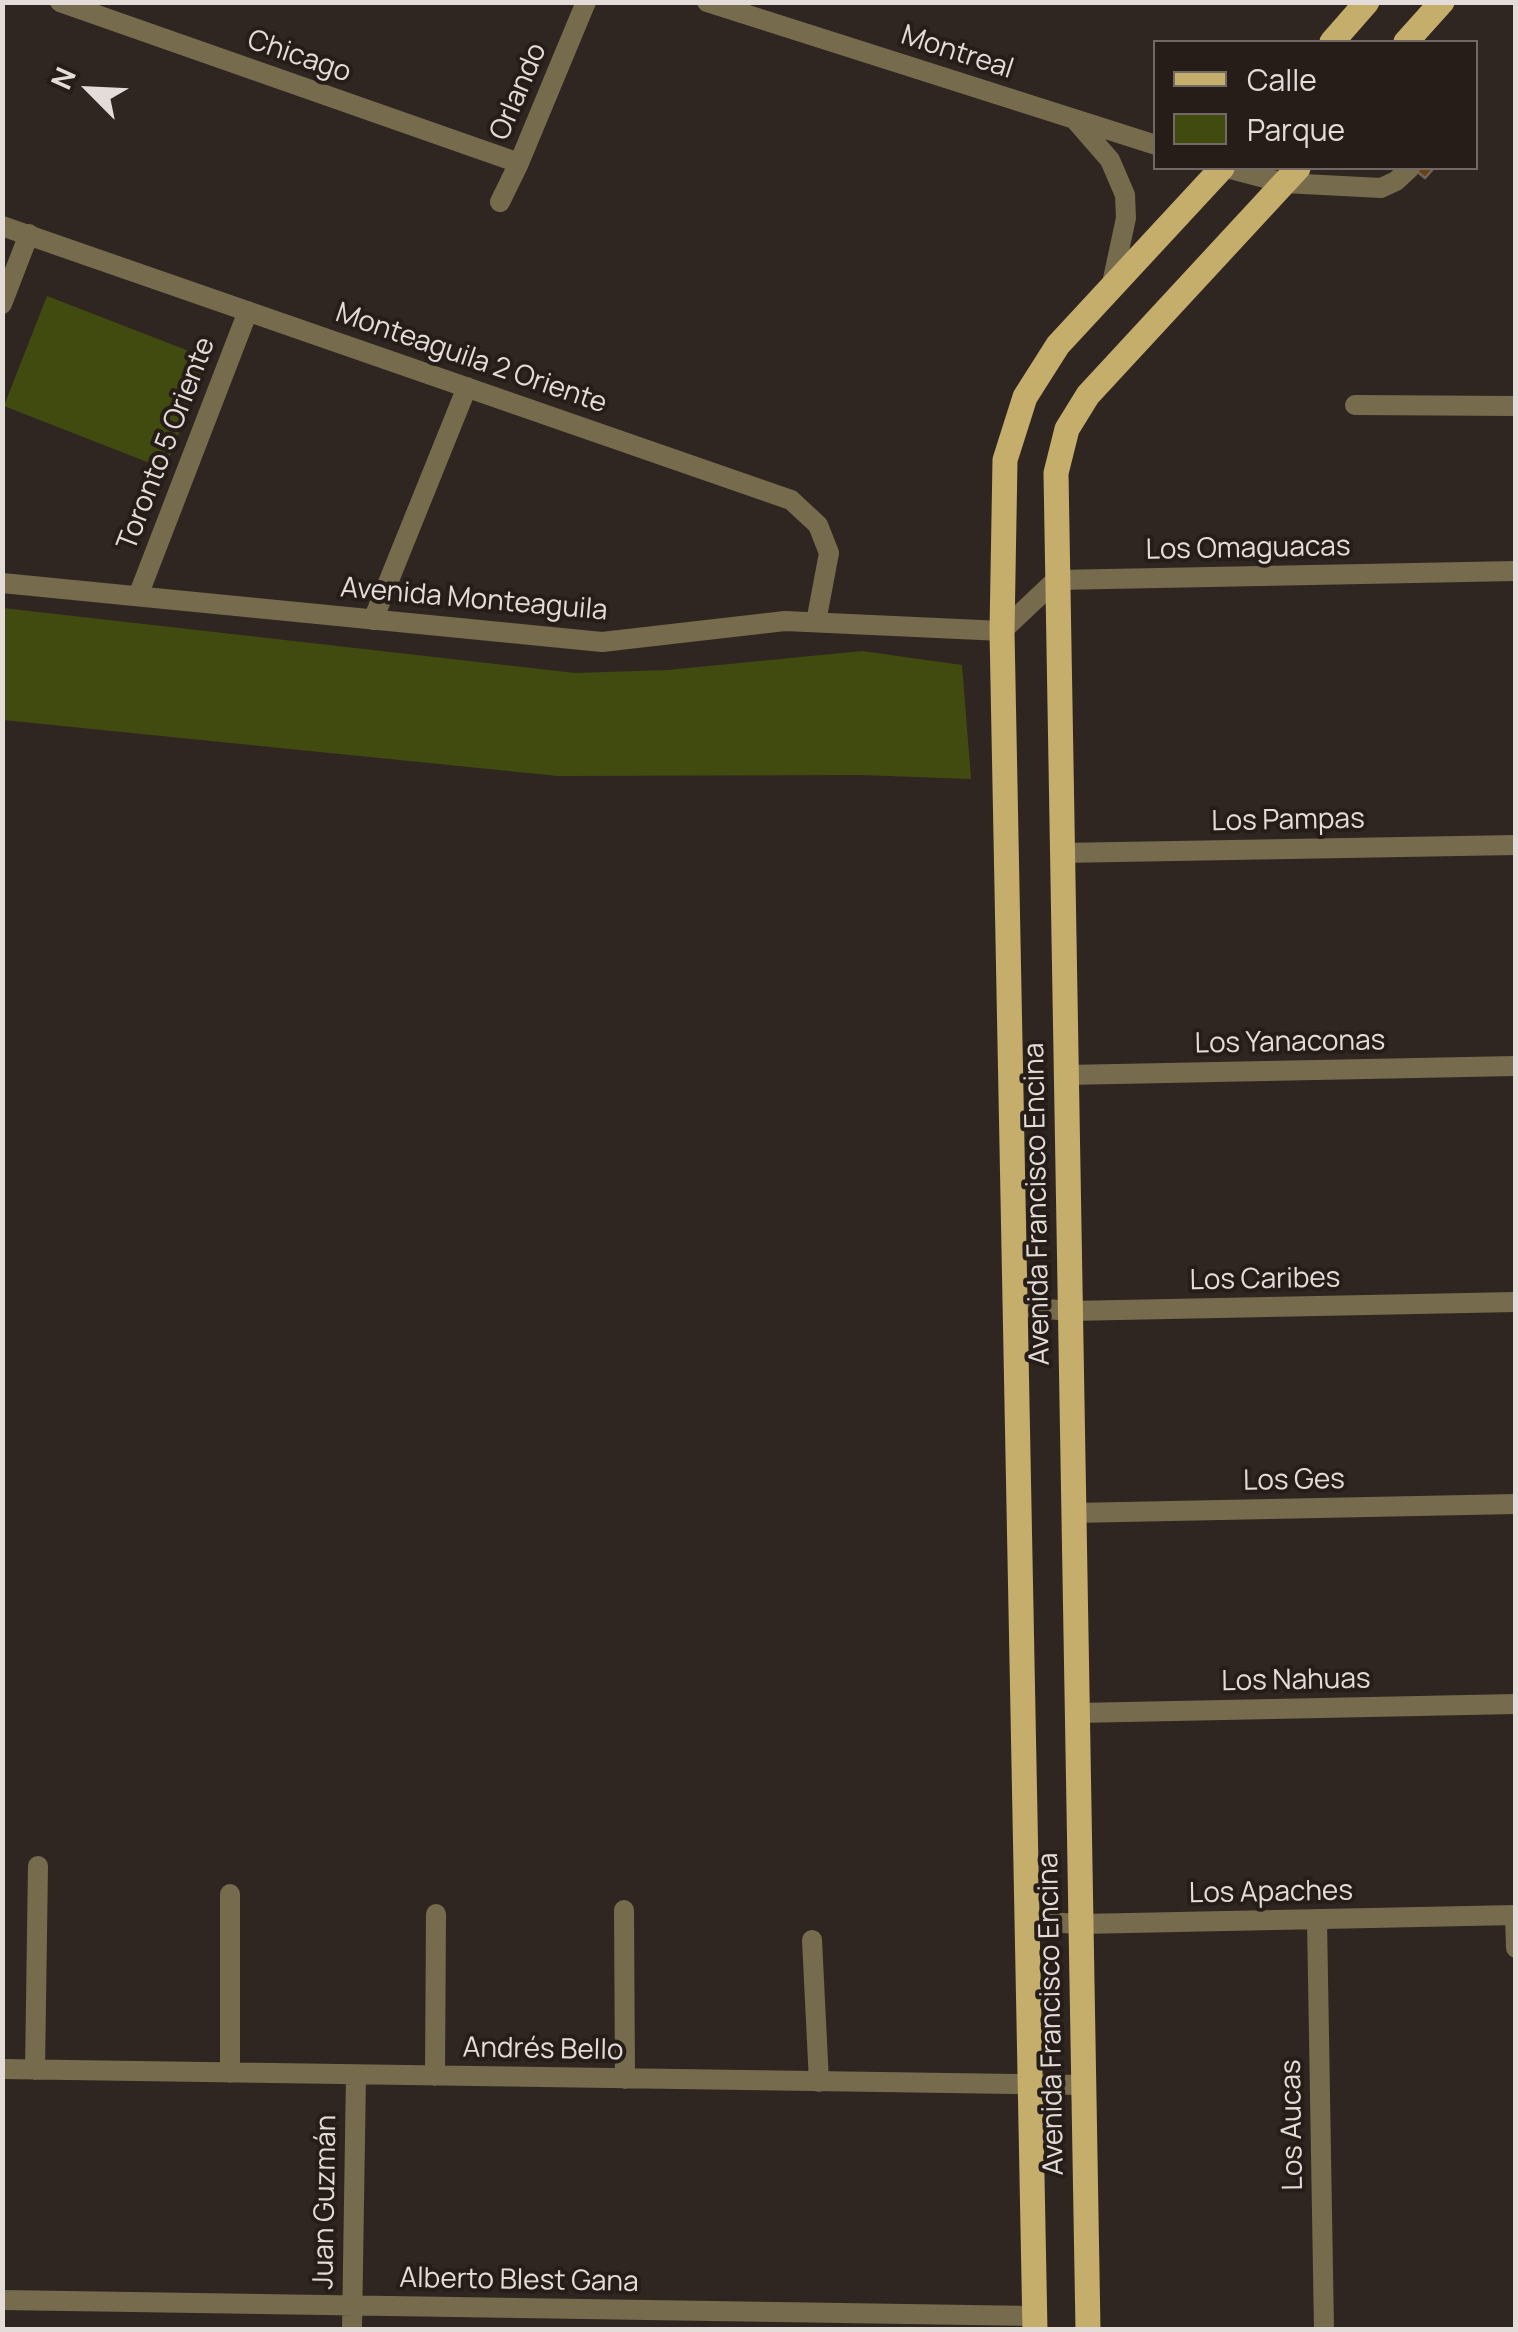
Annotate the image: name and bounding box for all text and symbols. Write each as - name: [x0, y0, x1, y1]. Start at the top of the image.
- street label: Montreal: [897, 19, 1017, 87]
- street label: Chicago: [243, 24, 355, 90]
- street label: Orlando: [484, 38, 554, 146]
- north arrow: [40, 40, 140, 140]
- legend: [1153, 40, 1478, 170]
- text: Calle: [1247, 59, 1317, 100]
- text: N: [41, 61, 84, 95]
- text: Parque: [1247, 109, 1345, 150]
- street label: Monteaguila 2 Oriente: [331, 297, 611, 421]
- street label: Toronto 5 Oriente: [111, 333, 223, 555]
- street label: Los Omaguacas: [1145, 530, 1351, 568]
- street label: Avenida Monteaguila: [339, 572, 609, 628]
- street label: Los Pampas: [1211, 803, 1365, 839]
- street label: Los Yanaconas: [1194, 1025, 1386, 1061]
- street label: Avenida Francisco Encina: [1018, 1042, 1058, 1366]
- street label: Los Caribes: [1189, 1262, 1341, 1298]
- street label: Los Ges: [1243, 1463, 1345, 1499]
- street label: Los Nahuas: [1221, 1663, 1371, 1699]
- street label: Avenida Francisco Encina: [1032, 1852, 1072, 2176]
- street label: Los Apaches: [1189, 1875, 1353, 1911]
- street label: Andrés Bello: [462, 2032, 624, 2068]
- street label: Los Aucas: [1275, 2059, 1311, 2191]
- street label: Juan Guzmán: [308, 2114, 344, 2290]
- street label: Alberto Blest Gana: [399, 2262, 639, 2300]

